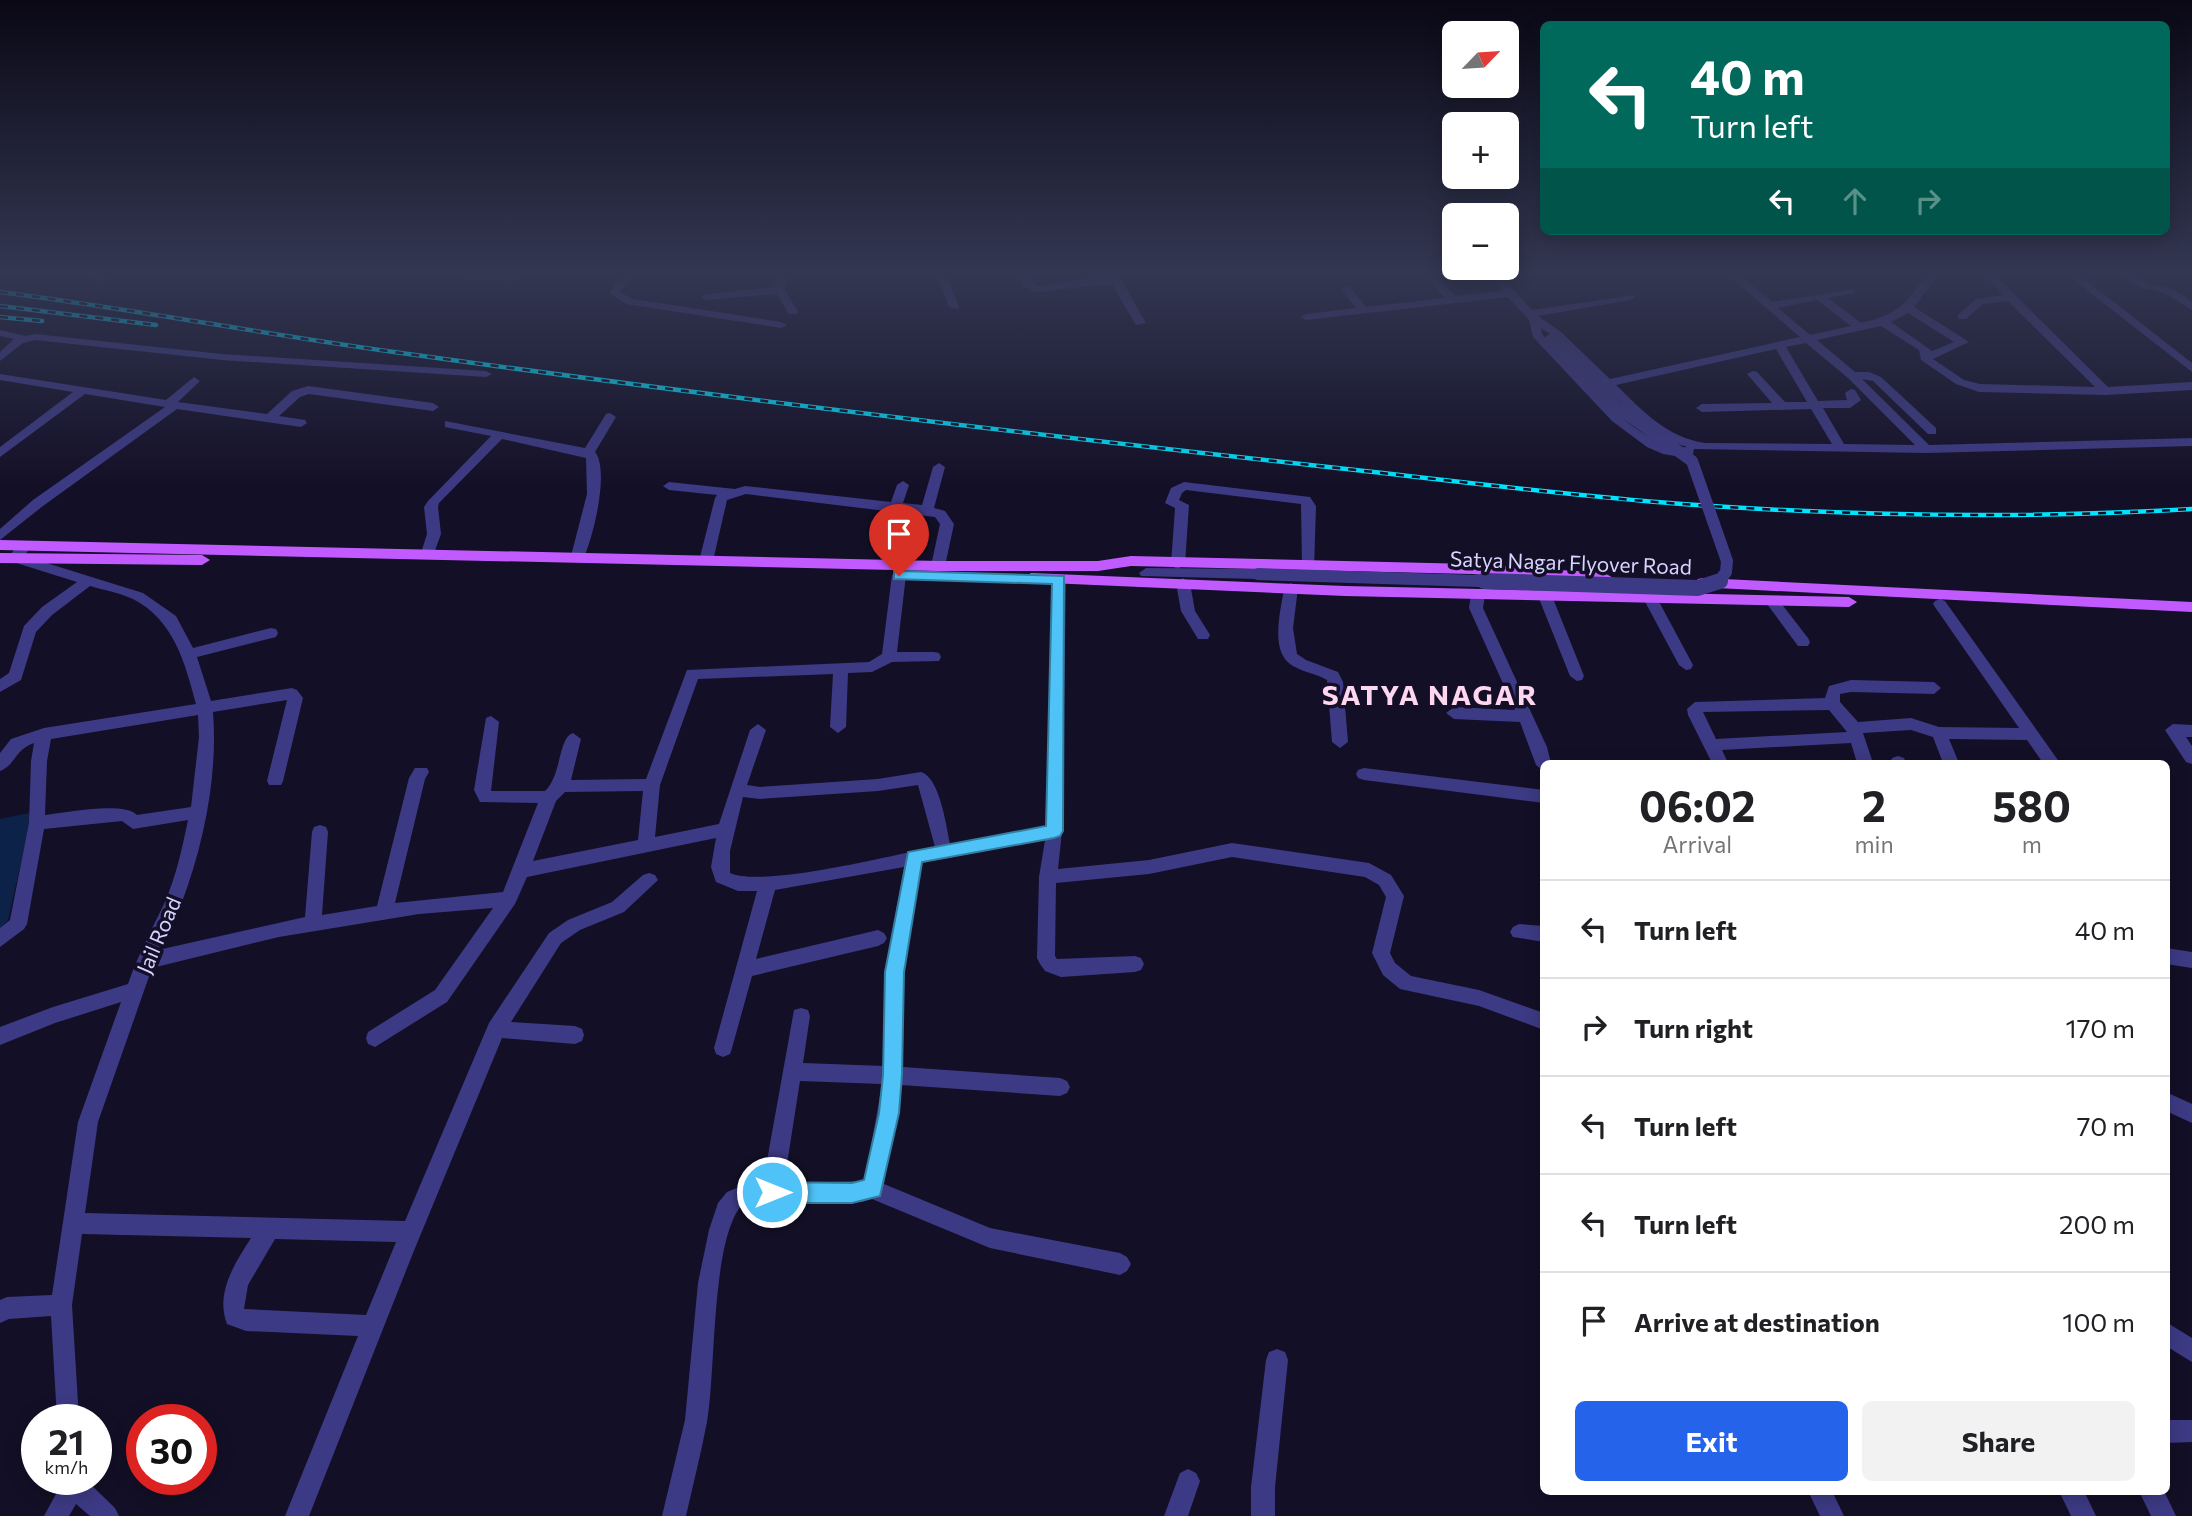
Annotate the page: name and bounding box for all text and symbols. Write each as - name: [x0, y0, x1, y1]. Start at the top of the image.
- north arrow: [1442, 21, 1519, 98]
- map controls: [1442, 21, 1519, 280]
- text: 40 m: [1690, 45, 1805, 105]
- icon: left: [1575, 49, 1666, 140]
- text: Turn left: [1690, 105, 1814, 145]
- button: +: [1442, 112, 1519, 189]
- icon: left: [1763, 182, 1801, 220]
- icon: ahead: [1836, 182, 1874, 220]
- icon: right: [1909, 182, 1947, 220]
- button: −: [1442, 203, 1519, 280]
- pin: [869, 504, 929, 576]
- icon: arrive: [880, 515, 918, 553]
- street label: Satya Nagar Flyover Road: [1450, 545, 1692, 579]
- district label: SATYA NAGAR: [1322, 677, 1538, 711]
- text: 06:02: [1639, 779, 1755, 831]
- text: 2: [1862, 779, 1886, 831]
- text: 580: [1993, 779, 2071, 831]
- text: Arrival: [1662, 830, 1732, 858]
- text: min: [1854, 830, 1894, 858]
- text: m: [2022, 830, 2042, 858]
- street label: Jail Road: [131, 893, 185, 977]
- icon: left: [1575, 910, 1613, 948]
- text: Turn left: [1634, 914, 1737, 945]
- text: 40 m: [2075, 914, 2135, 945]
- icon: right: [1575, 1008, 1613, 1046]
- text: Turn right: [1634, 1012, 1753, 1043]
- text: 170 m: [2066, 1012, 2135, 1043]
- icon: left: [1575, 1106, 1613, 1144]
- text: Turn left: [1634, 1110, 1737, 1141]
- text: 70 m: [2077, 1110, 2135, 1141]
- position arrow: [735, 1155, 809, 1229]
- icon: left: [1575, 1204, 1613, 1242]
- text: Turn left: [1634, 1208, 1737, 1239]
- text: 200 m: [2059, 1208, 2135, 1239]
- icon: arrive: [1575, 1302, 1613, 1340]
- text: Arrive at destination: [1634, 1306, 1880, 1337]
- text: 100 m: [2062, 1306, 2135, 1337]
- button: Exit: [1575, 1401, 1848, 1481]
- button: Share: [1862, 1401, 2135, 1481]
- speed limit sign: 30: [126, 1404, 217, 1495]
- text: 21: [49, 1419, 84, 1462]
- text: km/h: [45, 1456, 88, 1478]

